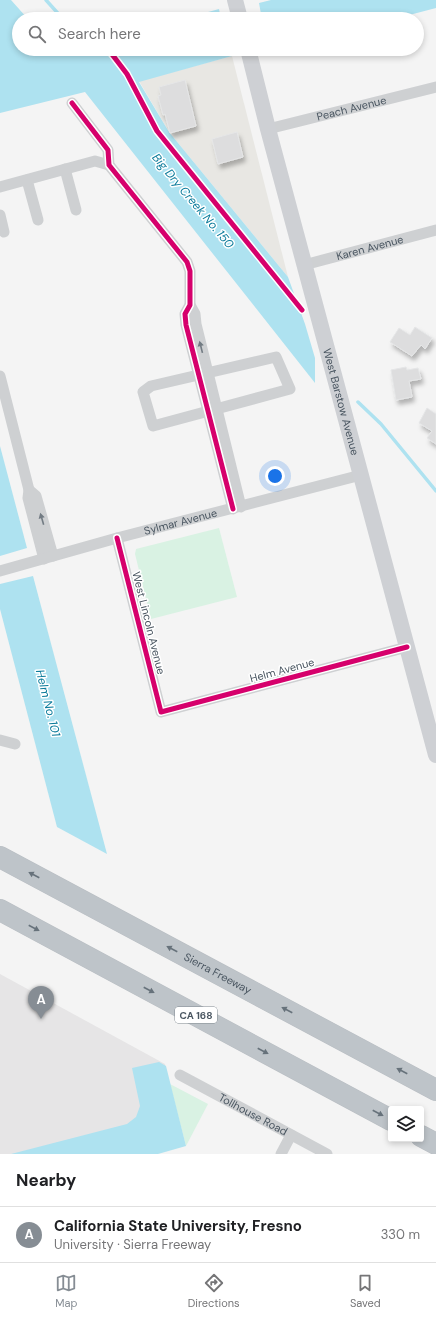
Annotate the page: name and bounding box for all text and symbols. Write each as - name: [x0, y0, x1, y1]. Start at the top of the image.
- search box: [12, 12, 424, 56]
- icon: search: [26, 23, 48, 45]
- text: Search here: [58, 24, 141, 44]
- street label: Peach Avenue: [315, 93, 388, 124]
- water label: Big Dry Creek No. 150: [148, 150, 238, 252]
- street label: Karen Avenue: [335, 232, 405, 263]
- one-way arrow: [198, 341, 204, 353]
- street label: West Barstow Avenue: [320, 347, 362, 457]
- your location: [265, 466, 285, 486]
- street label: Sylmar Avenue: [142, 505, 219, 538]
- one-way arrow: [39, 513, 45, 525]
- street label: West Lincoln Avenue: [129, 570, 169, 676]
- street label: Helm Avenue: [248, 655, 316, 685]
- water label: Helm No. 101: [32, 668, 64, 738]
- one-way arrow: [28, 872, 40, 879]
- one-way arrow: [29, 925, 40, 932]
- one-way arrow: [166, 946, 178, 952]
- street label: Sierra Freeway: [182, 950, 254, 997]
- pin: A: [28, 986, 54, 1019]
- one-way arrow: [143, 987, 155, 993]
- road number: CA 168: [175, 1007, 217, 1023]
- one-way arrow: [281, 1007, 293, 1014]
- one-way arrow: [258, 1048, 269, 1055]
- one-way arrow: [396, 1068, 407, 1075]
- street label: Tollhouse Road: [216, 1090, 290, 1139]
- map controls: [388, 1106, 424, 1142]
- button: layers: [388, 1106, 424, 1142]
- one-way arrow: [372, 1109, 384, 1116]
- text: Nearby: [16, 1169, 76, 1191]
- text: California State University, Fresno: [54, 1216, 302, 1236]
- text: A: [24, 1226, 34, 1243]
- text: 330 m: [381, 1226, 420, 1243]
- text: University · Sierra Freeway: [54, 1236, 211, 1253]
- tab: Map: [55, 1272, 77, 1310]
- tab: Directions: [188, 1272, 240, 1310]
- tab: Saved: [350, 1272, 381, 1310]

